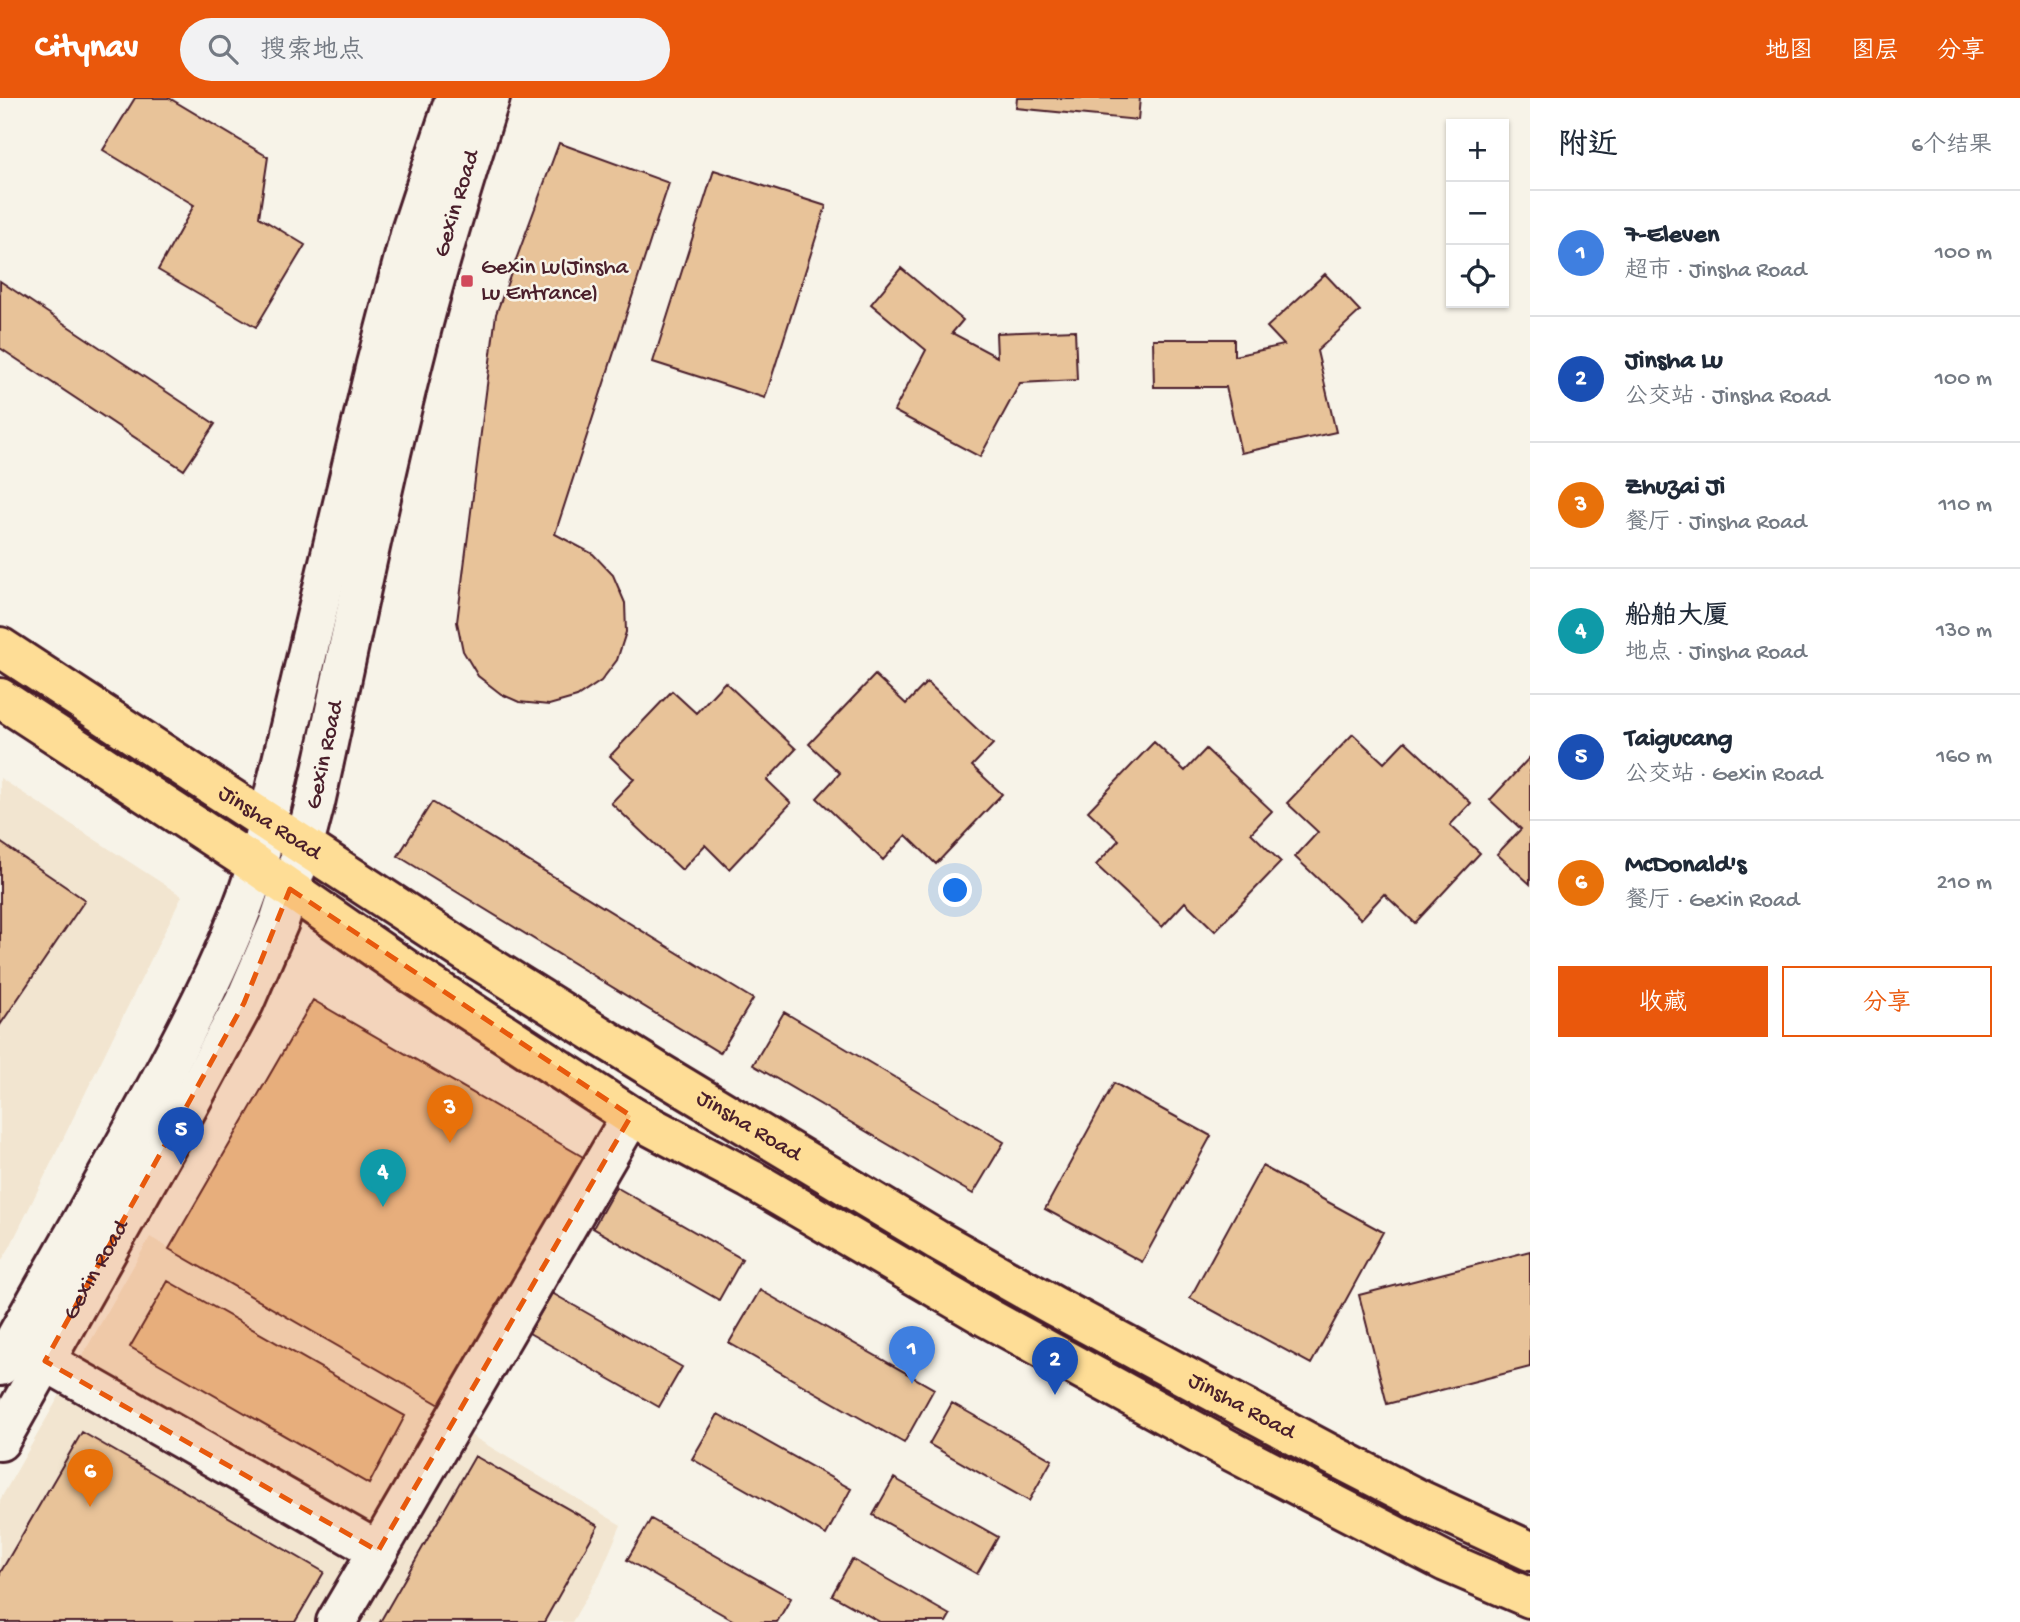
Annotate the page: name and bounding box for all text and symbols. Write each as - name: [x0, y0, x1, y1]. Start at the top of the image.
- search box: [180, 18, 670, 81]
- text: Citynav: [35, 30, 138, 68]
- icon: search: [204, 30, 242, 68]
- text: 搜索地点: [260, 37, 364, 68]
- text: 地图: [1765, 38, 1813, 67]
- text: 图层: [1851, 38, 1899, 67]
- text: 分享: [1937, 38, 1985, 67]
- map controls: [1446, 119, 1509, 308]
- button: +: [1446, 119, 1509, 182]
- text: 附近: [1558, 130, 1618, 165]
- text: 6个结果: [1911, 133, 1992, 160]
- street label: Gexin Road: [428, 146, 487, 260]
- button: −: [1446, 182, 1509, 245]
- text: 7-Eleven: [1625, 221, 1719, 252]
- text: 1: [1576, 240, 1586, 267]
- text: 100 m: [1935, 240, 1992, 267]
- button: locate: [1446, 245, 1509, 308]
- place label: Gexin Lu(Jinsha Lu Entrance): [481, 255, 629, 308]
- text: 超市 · Jinsha Road: [1625, 258, 1806, 285]
- marker: Gexin Lu(Jinsha Lu Entrance): [459, 273, 475, 289]
- text: Jinsha Lu: [1625, 347, 1723, 378]
- text: 2: [1575, 366, 1587, 393]
- text: 100 m: [1935, 366, 1992, 393]
- text: 公交站 · Jinsha Road: [1625, 384, 1829, 411]
- text: Zhuzai Ji: [1625, 473, 1725, 504]
- text: 3: [1575, 492, 1587, 519]
- text: 110 m: [1939, 492, 1992, 519]
- text: 餐厅 · Jinsha Road: [1625, 510, 1806, 537]
- text: 船舶大厦: [1625, 603, 1729, 634]
- text: 4: [1576, 618, 1586, 645]
- text: 130 m: [1936, 618, 1992, 645]
- text: 地点 · Jinsha Road: [1625, 640, 1806, 667]
- street label: Gexin Road: [301, 697, 350, 812]
- text: Taigucang: [1625, 725, 1732, 756]
- text: 5: [1575, 744, 1587, 771]
- text: 160 m: [1936, 744, 1992, 771]
- text: 公交站 · Gexin Road: [1625, 762, 1822, 789]
- street label: Jinsha Road: [213, 780, 327, 868]
- text: McDonald's: [1625, 851, 1746, 882]
- text: 6: [1575, 870, 1587, 897]
- text: 210 m: [1937, 870, 1992, 897]
- your location: [938, 873, 972, 907]
- text: 餐厅 · Gexin Road: [1625, 888, 1799, 915]
- button: 收藏: [1558, 966, 1768, 1037]
- button: 分享: [1782, 966, 1992, 1037]
- pin: 3: [427, 1085, 473, 1143]
- street label: Jinsha Road: [691, 1085, 807, 1169]
- pin: 5: [158, 1107, 204, 1165]
- pin: 4: [360, 1149, 406, 1207]
- street label: Gexin Road: [58, 1214, 136, 1325]
- pin: 1: [889, 1326, 935, 1384]
- pin: 2: [1032, 1337, 1078, 1395]
- street label: Jinsha Road: [1183, 1367, 1301, 1447]
- pin: 6: [67, 1449, 113, 1507]

